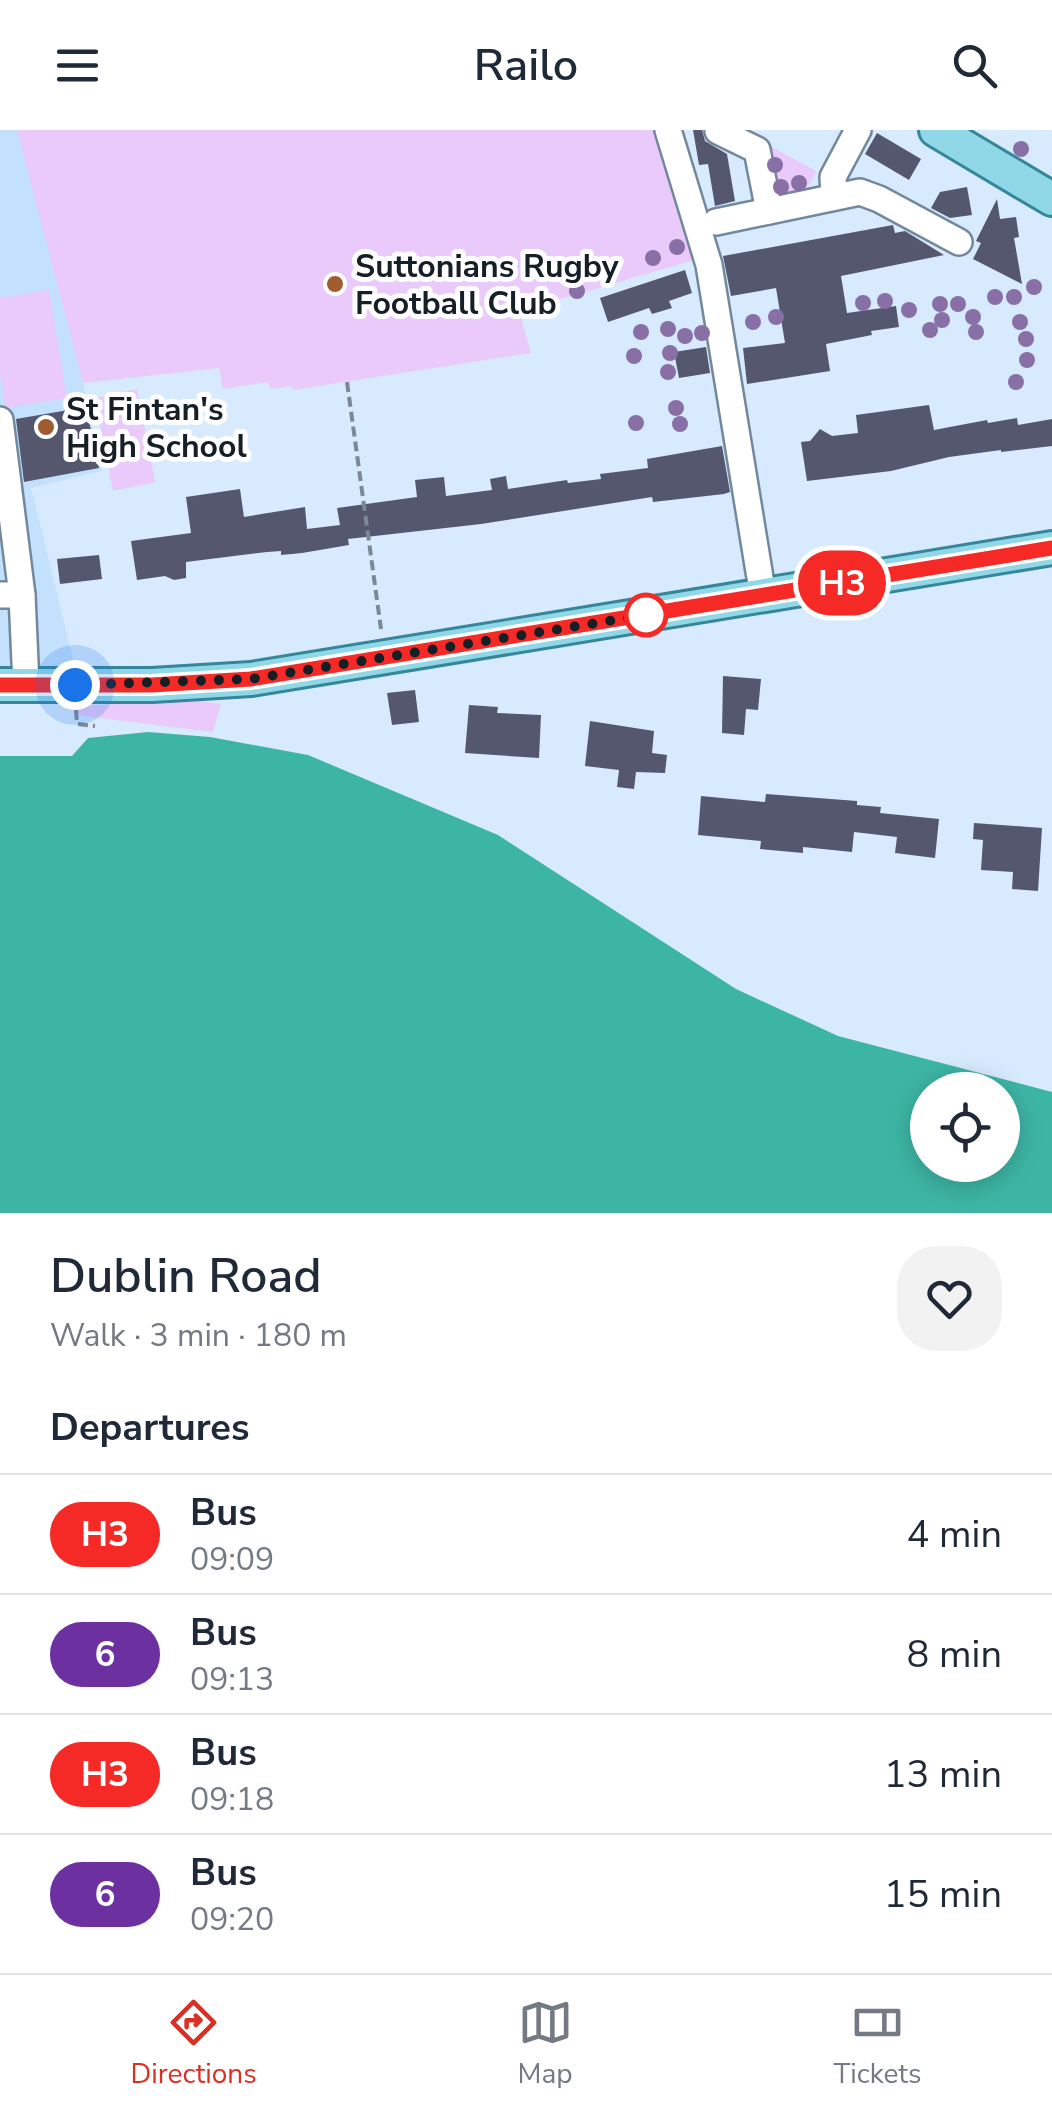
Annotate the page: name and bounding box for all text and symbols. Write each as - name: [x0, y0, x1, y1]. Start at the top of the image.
- text: Railo: [474, 35, 578, 96]
- icon: menu: [50, 38, 105, 93]
- icon: search: [947, 38, 1002, 93]
- place label: Suttonians Rugby Football Club: [355, 245, 620, 325]
- marker: Suttonians Rugby Football Club: [324, 273, 346, 295]
- place label: St Fintan's High School: [66, 388, 247, 468]
- marker: St Fintan's High School: [35, 416, 57, 438]
- line badge: H3: [797, 550, 887, 616]
- text: H3: [818, 560, 866, 607]
- unlabelled marker: [625, 594, 667, 636]
- your location: [50, 660, 100, 710]
- map controls: [910, 1072, 1020, 1182]
- button: locate: [910, 1072, 1020, 1182]
- text: Dublin Road: [50, 1243, 322, 1309]
- button: heart: [897, 1246, 1002, 1351]
- text: Walk · 3 min · 180 m: [50, 1314, 347, 1357]
- text: Departures: [50, 1402, 249, 1453]
- text: Bus: [190, 1487, 257, 1538]
- text: 4 min: [907, 1509, 1002, 1560]
- text: H3: [81, 1511, 129, 1558]
- text: 09:09: [190, 1538, 274, 1581]
- text: Bus: [190, 1607, 257, 1658]
- text: 8 min: [907, 1629, 1002, 1680]
- text: 6: [94, 1631, 116, 1678]
- text: 09:13: [190, 1658, 274, 1701]
- text: Bus: [190, 1727, 257, 1778]
- text: 13 min: [884, 1749, 1002, 1800]
- text: H3: [81, 1751, 129, 1798]
- text: 09:18: [190, 1778, 274, 1821]
- text: Bus: [190, 1847, 257, 1898]
- text: 15 min: [884, 1869, 1002, 1920]
- text: 6: [94, 1871, 116, 1918]
- text: 09:20: [190, 1898, 274, 1941]
- tab: Directions: [130, 1995, 257, 2093]
- tab: Map: [518, 1995, 573, 2093]
- tab: Tickets: [833, 1995, 922, 2093]

